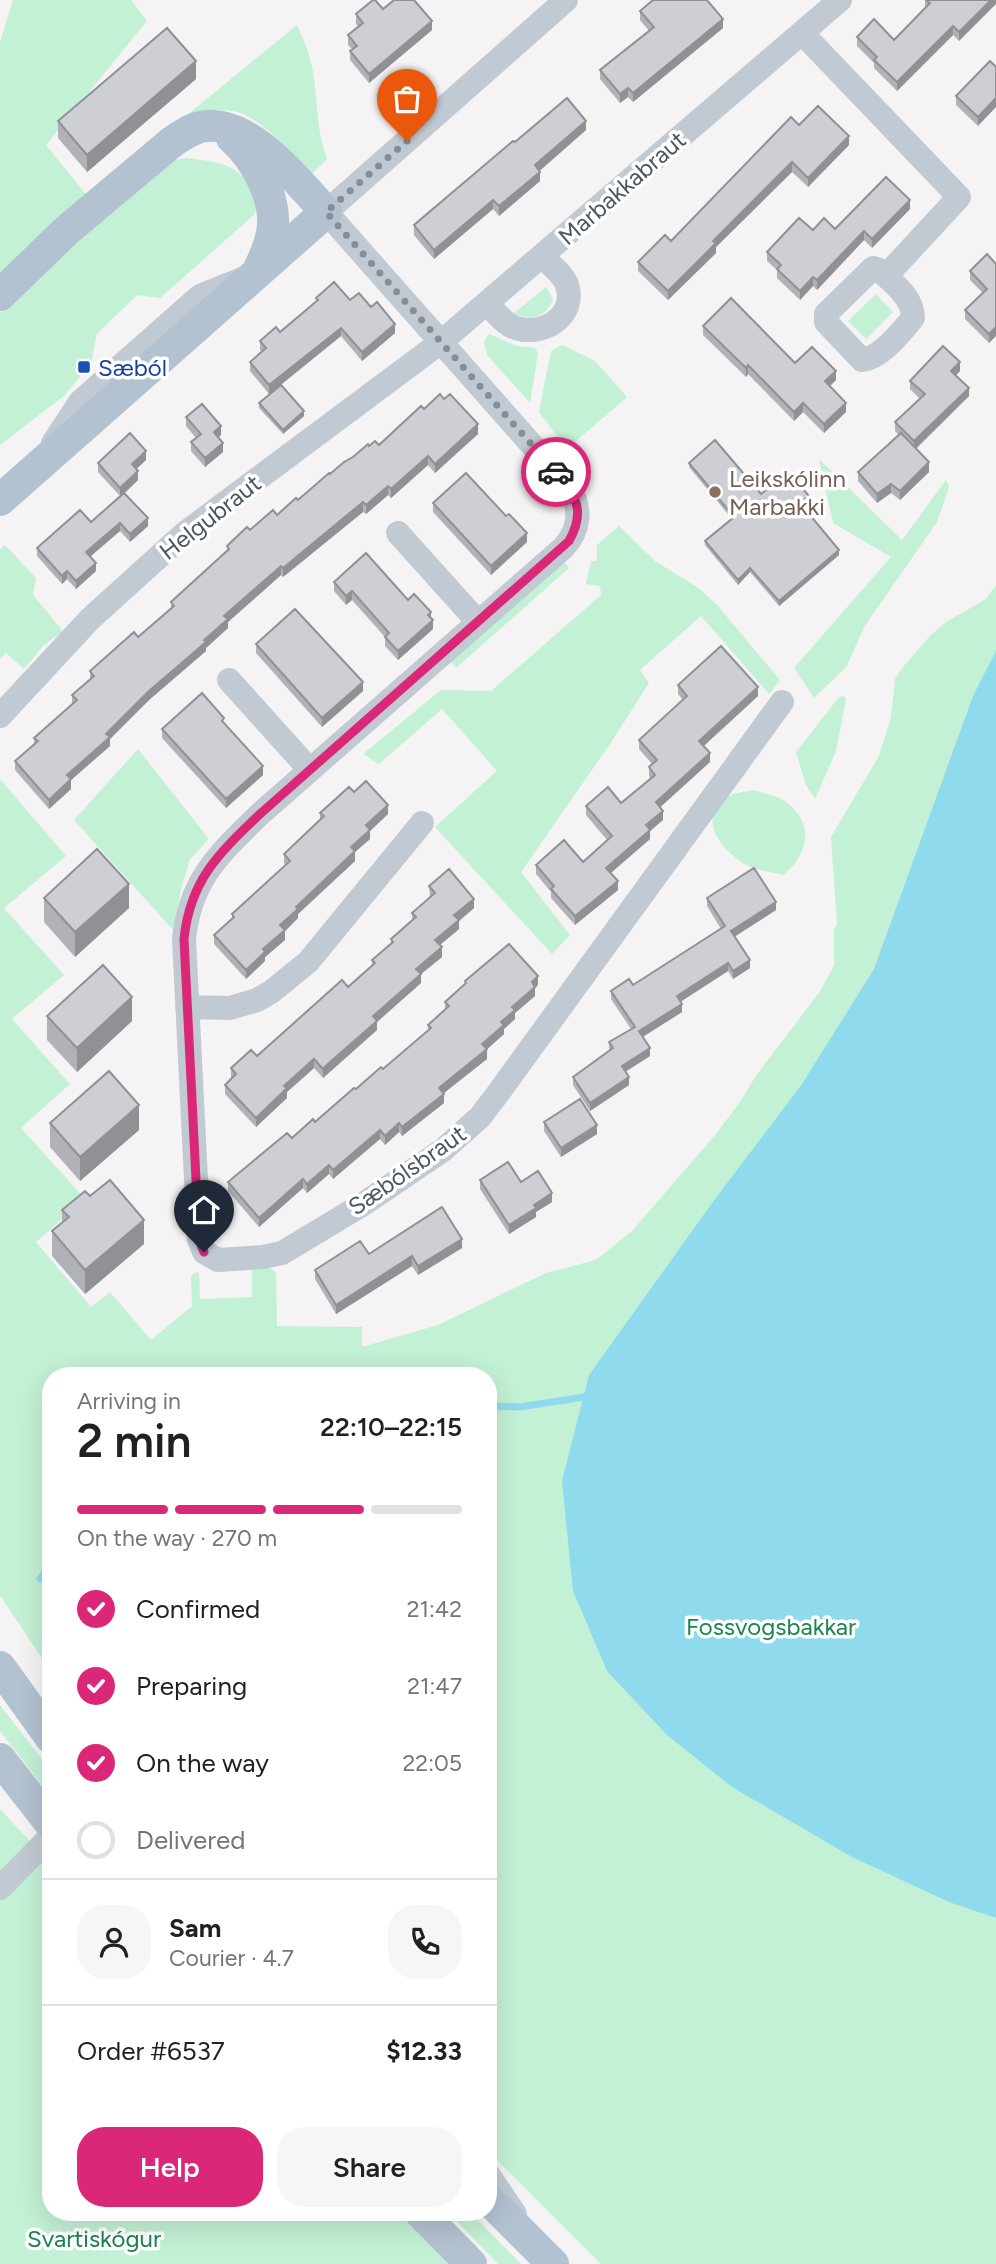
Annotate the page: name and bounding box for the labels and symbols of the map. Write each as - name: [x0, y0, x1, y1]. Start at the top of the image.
- pin: [377, 69, 437, 141]
- street label: Marbakkabraut: [552, 125, 692, 251]
- place label: Sæból: [98, 353, 167, 382]
- marker: Sæból: [76, 359, 92, 375]
- courier: [521, 437, 591, 507]
- place label: Leikskólinn Marbakki: [729, 464, 846, 521]
- street label: Helgubraut: [153, 468, 267, 566]
- marker: Leikskólinn Marbakki: [707, 484, 723, 500]
- street label: Sæbólsbraut: [343, 1119, 471, 1221]
- pin: [174, 1180, 234, 1252]
- park label: Fossvogsbakkar: [686, 1612, 856, 1641]
- park label: Svartiskógur: [27, 2224, 161, 2253]

